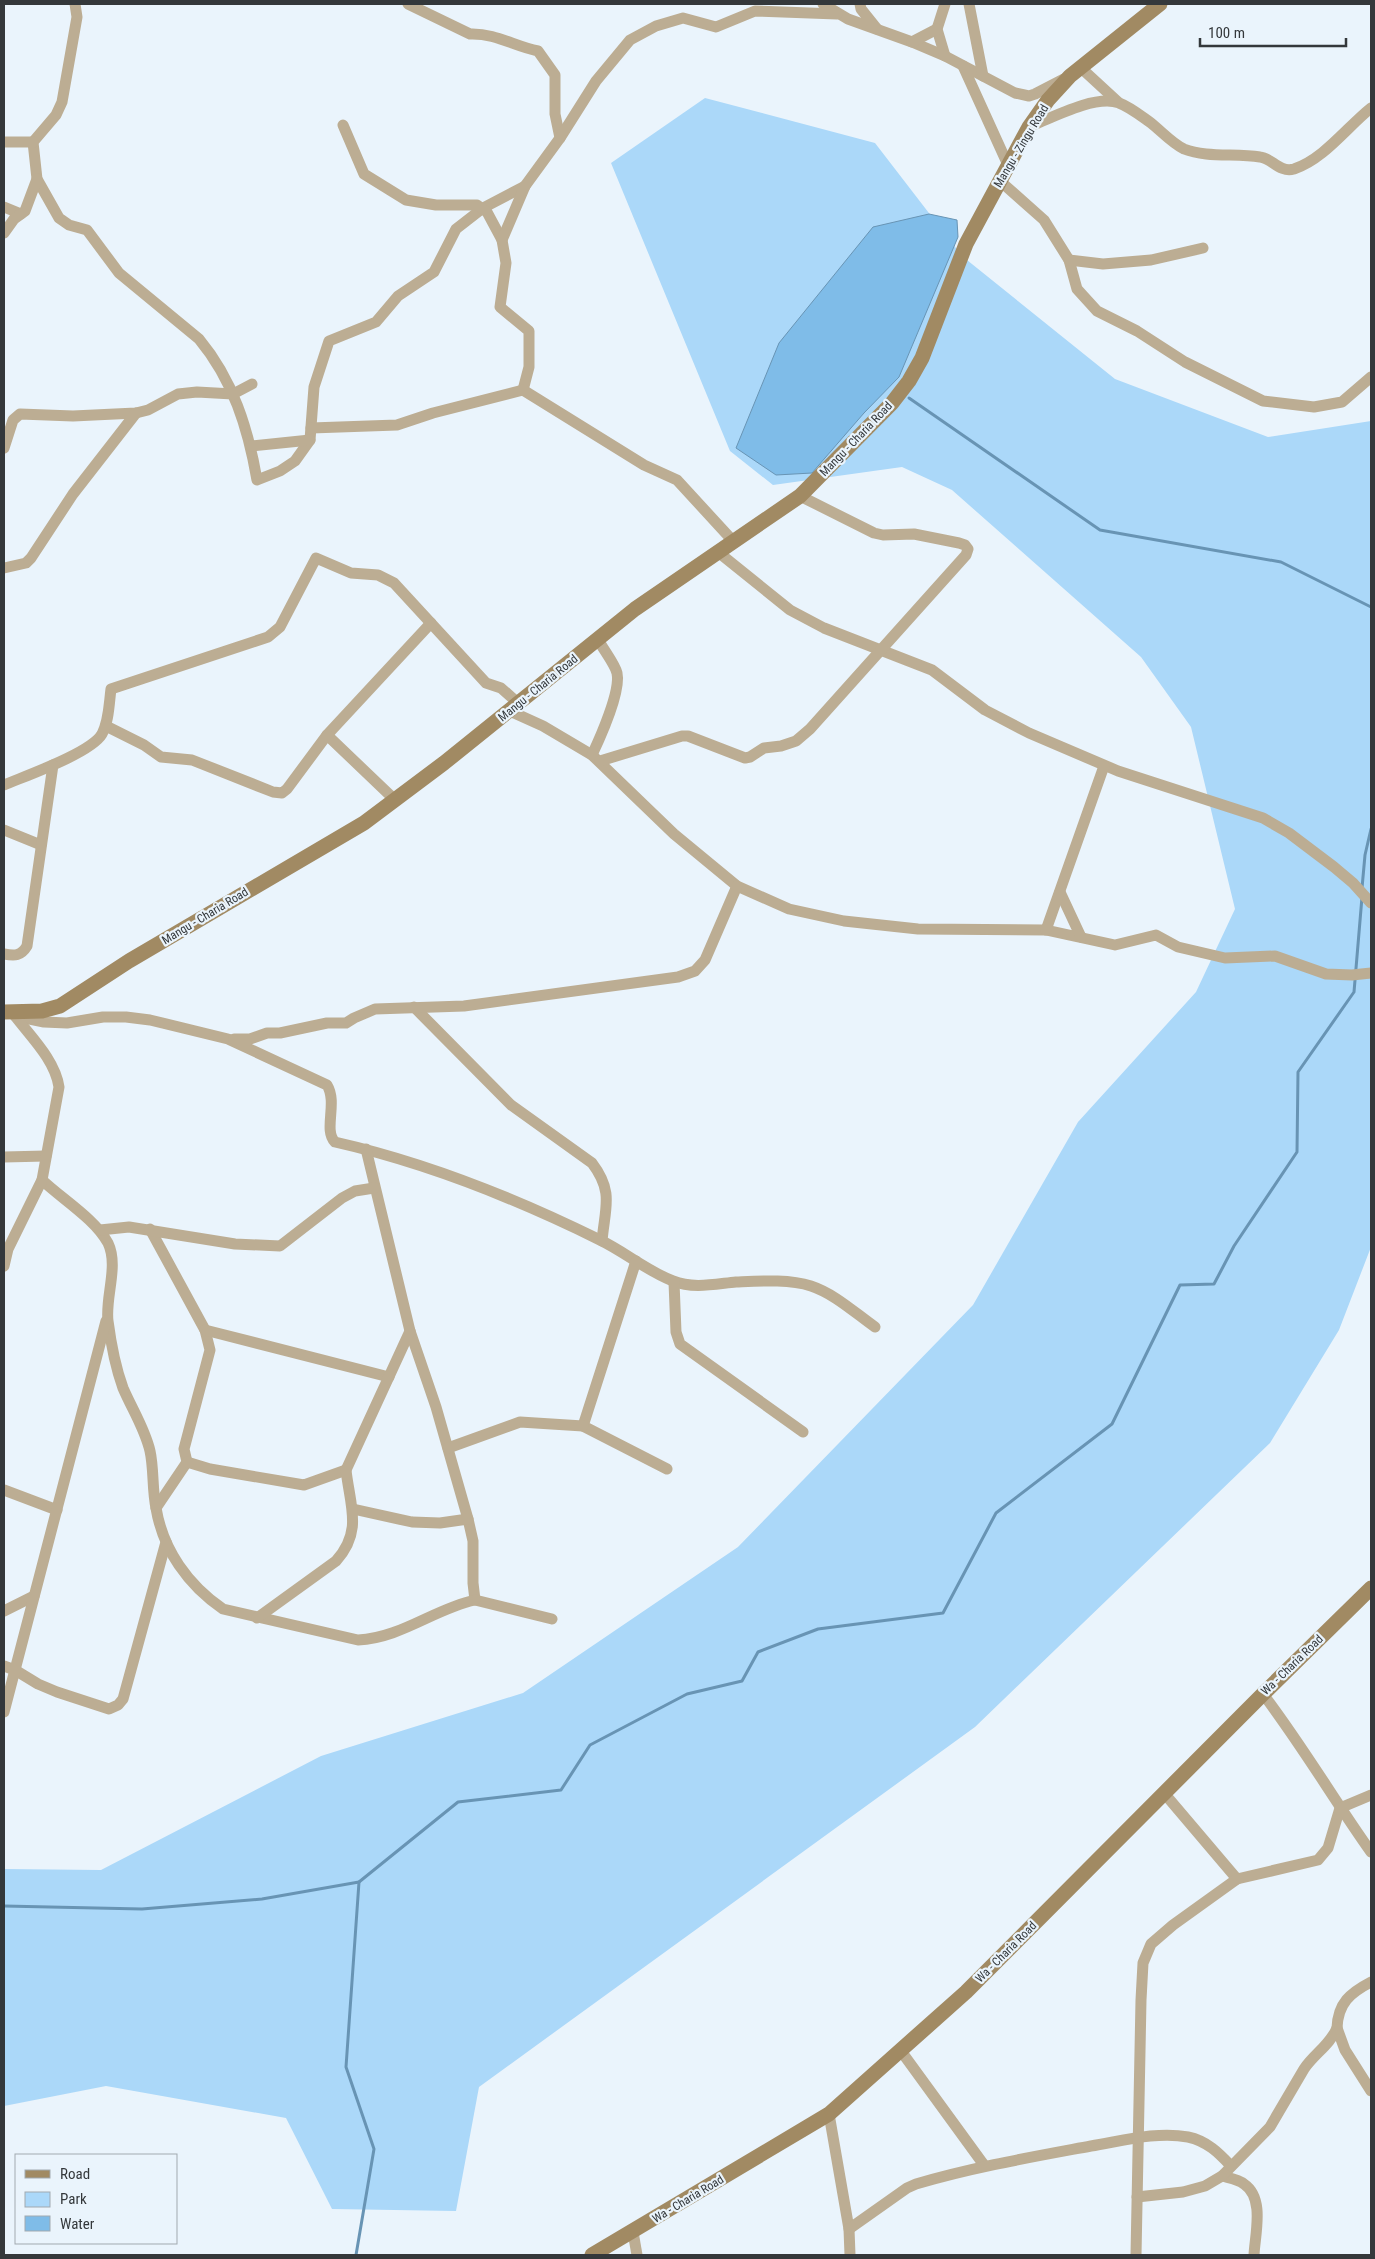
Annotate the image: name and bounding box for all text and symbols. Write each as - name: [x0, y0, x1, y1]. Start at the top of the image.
- scale bar: [1200, 15, 1346, 47]
- text: 100 m: [1208, 24, 1245, 42]
- street label: Mangu - Zingu Road: [991, 102, 1051, 190]
- street label: Mangu - Charia Road: [817, 399, 895, 479]
- street label: Mangu - Charia Road: [495, 652, 581, 724]
- street label: Mangu - Charia Road: [159, 885, 251, 947]
- street label: Wa - Charia Road: [1258, 1632, 1326, 1698]
- street label: Wa - Charia Road: [973, 1919, 1039, 1985]
- legend: [15, 2154, 178, 2244]
- text: Road: [60, 2165, 90, 2183]
- street label: Wa - Charia Road: [650, 2172, 726, 2226]
- text: Park: [60, 2190, 87, 2208]
- text: Water: [60, 2215, 95, 2233]

